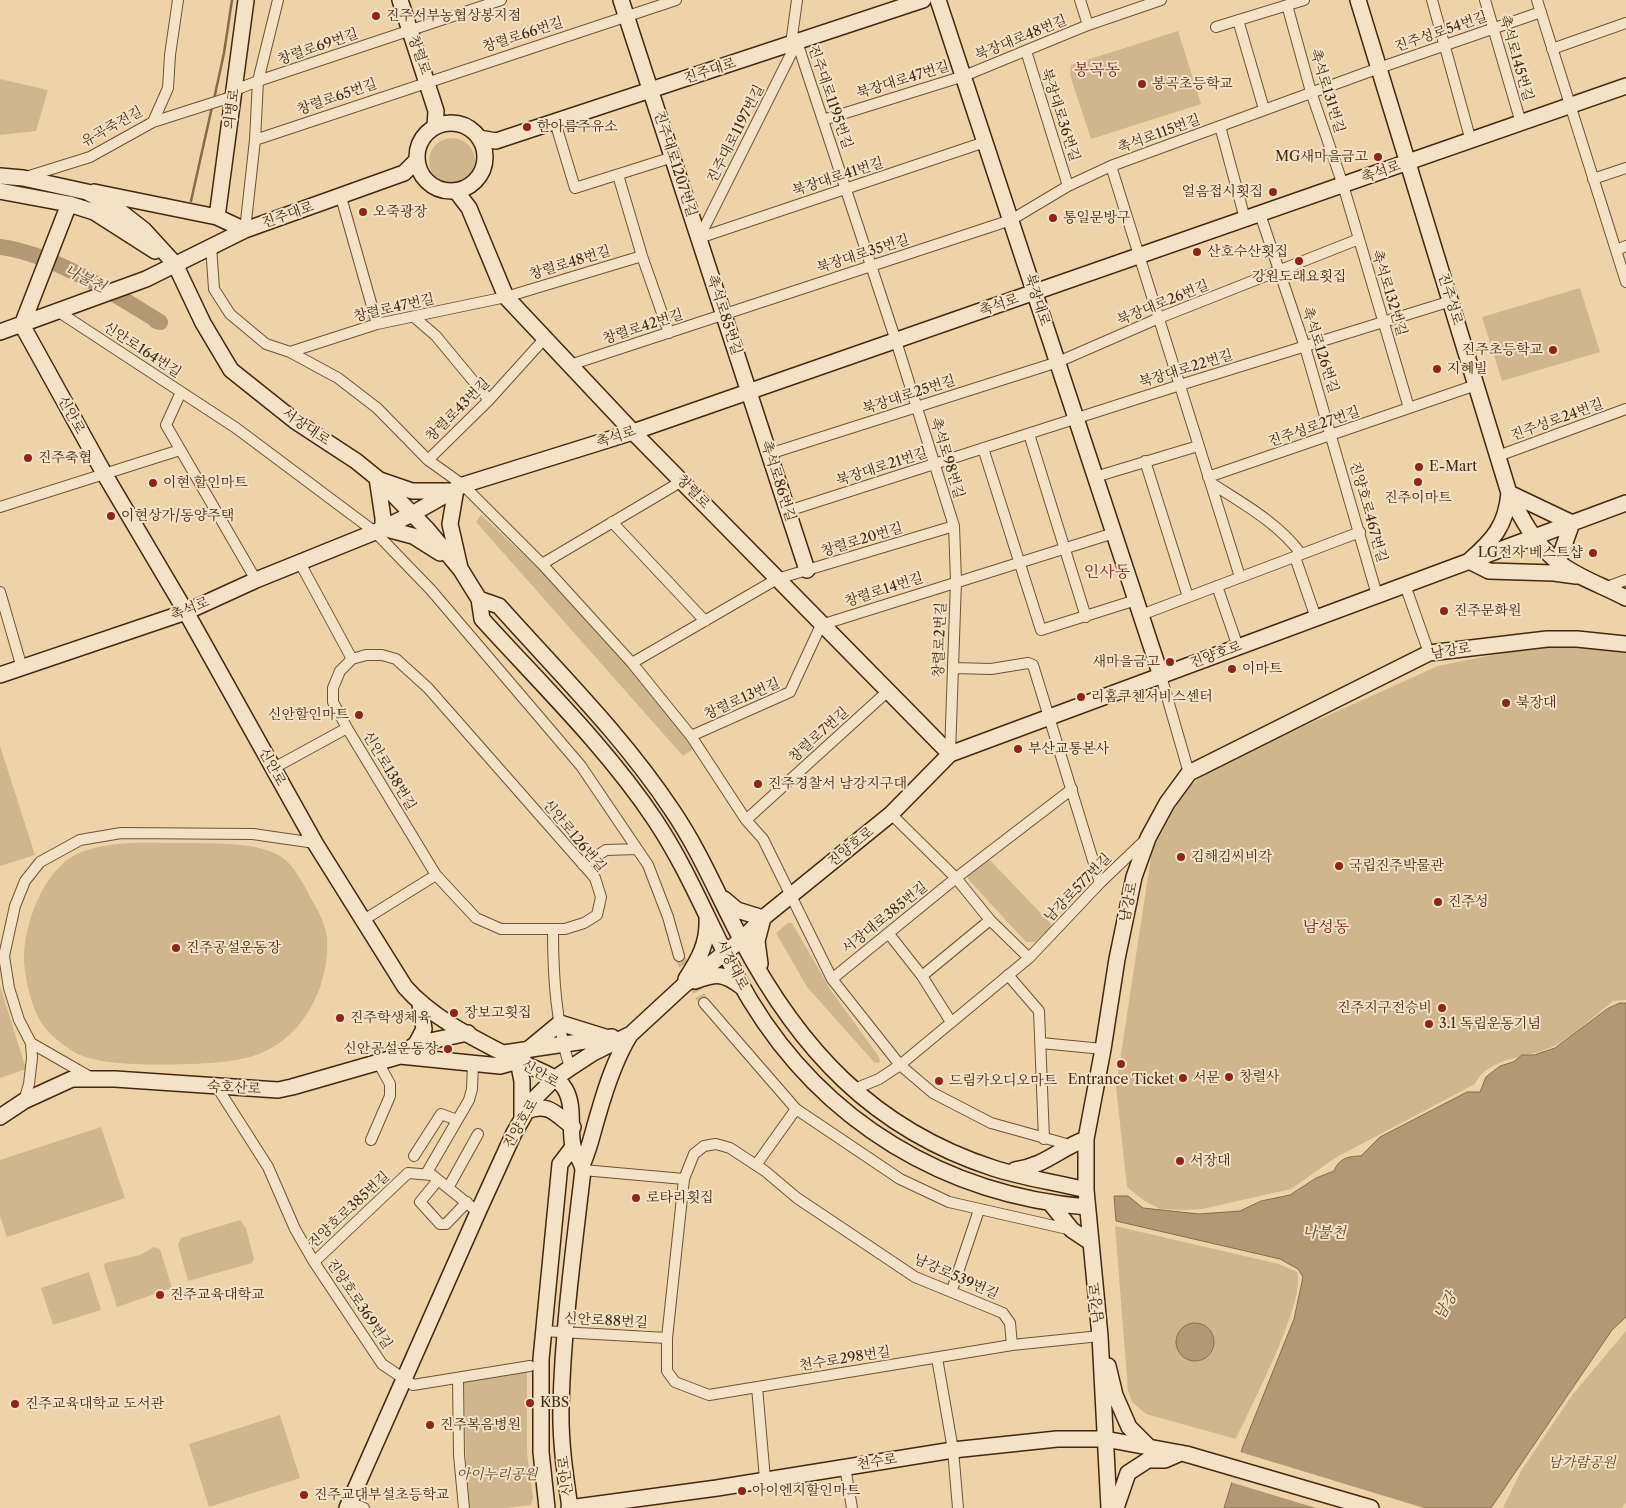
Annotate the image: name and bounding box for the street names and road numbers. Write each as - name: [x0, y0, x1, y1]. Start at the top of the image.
- street label: 진주성로54번길: [1392, 8, 1490, 56]
- street label: 북장대로48번길: [973, 12, 1069, 64]
- street label: 촉석로145번길: [1496, 13, 1536, 103]
- street label: 창렬로66번길: [480, 14, 566, 56]
- street label: 창렬로69번길: [276, 25, 360, 69]
- street label: 창렬로: [404, 33, 434, 77]
- street label: 진주대로1195번길: [804, 43, 856, 151]
- street label: 촉석로131번길: [1306, 47, 1348, 135]
- street label: 진주대로: [682, 55, 738, 87]
- street label: 북장대로47번길: [855, 58, 951, 102]
- street label: 북장대로36번길: [1037, 66, 1083, 164]
- street label: 창렬로65번길: [295, 75, 379, 119]
- street label: 진주대로1197번길: [704, 82, 768, 186]
- street label: 의병로: [221, 88, 243, 130]
- street label: 유곡죽전길: [78, 103, 146, 151]
- street label: 진주대로1207번길: [650, 109, 700, 219]
- street label: 촉석로115번길: [1115, 111, 1203, 157]
- street label: 북장대로41번길: [790, 154, 886, 200]
- street label: 촉석로: [1359, 157, 1403, 187]
- street label: 진주대로: [260, 198, 316, 232]
- street label: 북장대로35번길: [815, 231, 911, 277]
- street label: 창렬로48번길: [527, 243, 613, 283]
- street label: 촉석로132번길: [1368, 248, 1410, 338]
- street label: 진주성로: [1434, 271, 1466, 327]
- street label: 북장대로: [1021, 272, 1053, 328]
- street label: 촉석로85번길: [703, 273, 745, 357]
- street label: 북장대로26번길: [1115, 277, 1211, 329]
- street label: 촉석로: [977, 290, 1021, 320]
- street label: 창렬로47번길: [352, 291, 436, 325]
- street label: 촉석로126번길: [1298, 305, 1342, 395]
- street label: 창렬로42번길: [601, 306, 685, 348]
- street label: 신안로164번길: [100, 319, 184, 381]
- street label: 북장대로22번길: [1137, 347, 1235, 391]
- street label: 북장대로25번길: [860, 372, 958, 418]
- street label: 창렬로43번길: [423, 375, 493, 445]
- street label: 신안로: [54, 393, 88, 437]
- street label: 진주성로24번길: [1508, 395, 1606, 445]
- street label: 진주성로27번길: [1266, 403, 1362, 451]
- street label: 서장대로: [279, 405, 333, 449]
- street label: 촉석로98번길: [927, 415, 967, 501]
- street label: 촉석로: [594, 423, 638, 451]
- street label: 촉석로86번길: [757, 438, 799, 524]
- street label: 북장대로21번길: [834, 444, 930, 490]
- street label: 진양호로467번길: [1346, 460, 1390, 564]
- street label: 창렬로: [673, 472, 713, 512]
- street label: 창렬로20번길: [819, 520, 905, 560]
- street label: 창렬로14번길: [843, 569, 925, 611]
- street label: 촉석로: [168, 594, 212, 624]
- street label: 창렬로2번길: [930, 602, 950, 678]
- street label: 진양호로: [1188, 638, 1244, 672]
- street label: 남강로: [1430, 640, 1472, 662]
- street label: 창렬로13번길: [701, 675, 783, 723]
- street label: 창렬로7번길: [786, 704, 852, 766]
- street label: 신안로138번길: [359, 728, 419, 814]
- street label: 신안로: [255, 745, 289, 789]
- street label: 신안로126번길: [539, 796, 609, 876]
- street label: 진양호로: [825, 823, 877, 871]
- street label: 남강로577번길: [1041, 850, 1115, 926]
- street label: 서장대로385번길: [839, 879, 931, 957]
- street label: 남강로: [1117, 880, 1141, 924]
- street label: 서장대로: [712, 937, 752, 993]
- street label: 신안로: [518, 1057, 562, 1091]
- street label: 숙호산로: [207, 1078, 261, 1098]
- street label: 진양호로: [500, 1096, 542, 1152]
- street label: 진양호로385번길: [305, 1168, 393, 1252]
- street label: 남강로539번길: [911, 1251, 1001, 1303]
- street label: 진양호로369번길: [323, 1256, 395, 1352]
- street label: 남강로: [1087, 1282, 1107, 1324]
- street label: 신안로88번길: [564, 1310, 648, 1332]
- street label: 천수로298번길: [798, 1343, 892, 1375]
- street label: 천수로: [856, 1451, 898, 1473]
- street label: 신안로: [555, 1455, 577, 1497]

